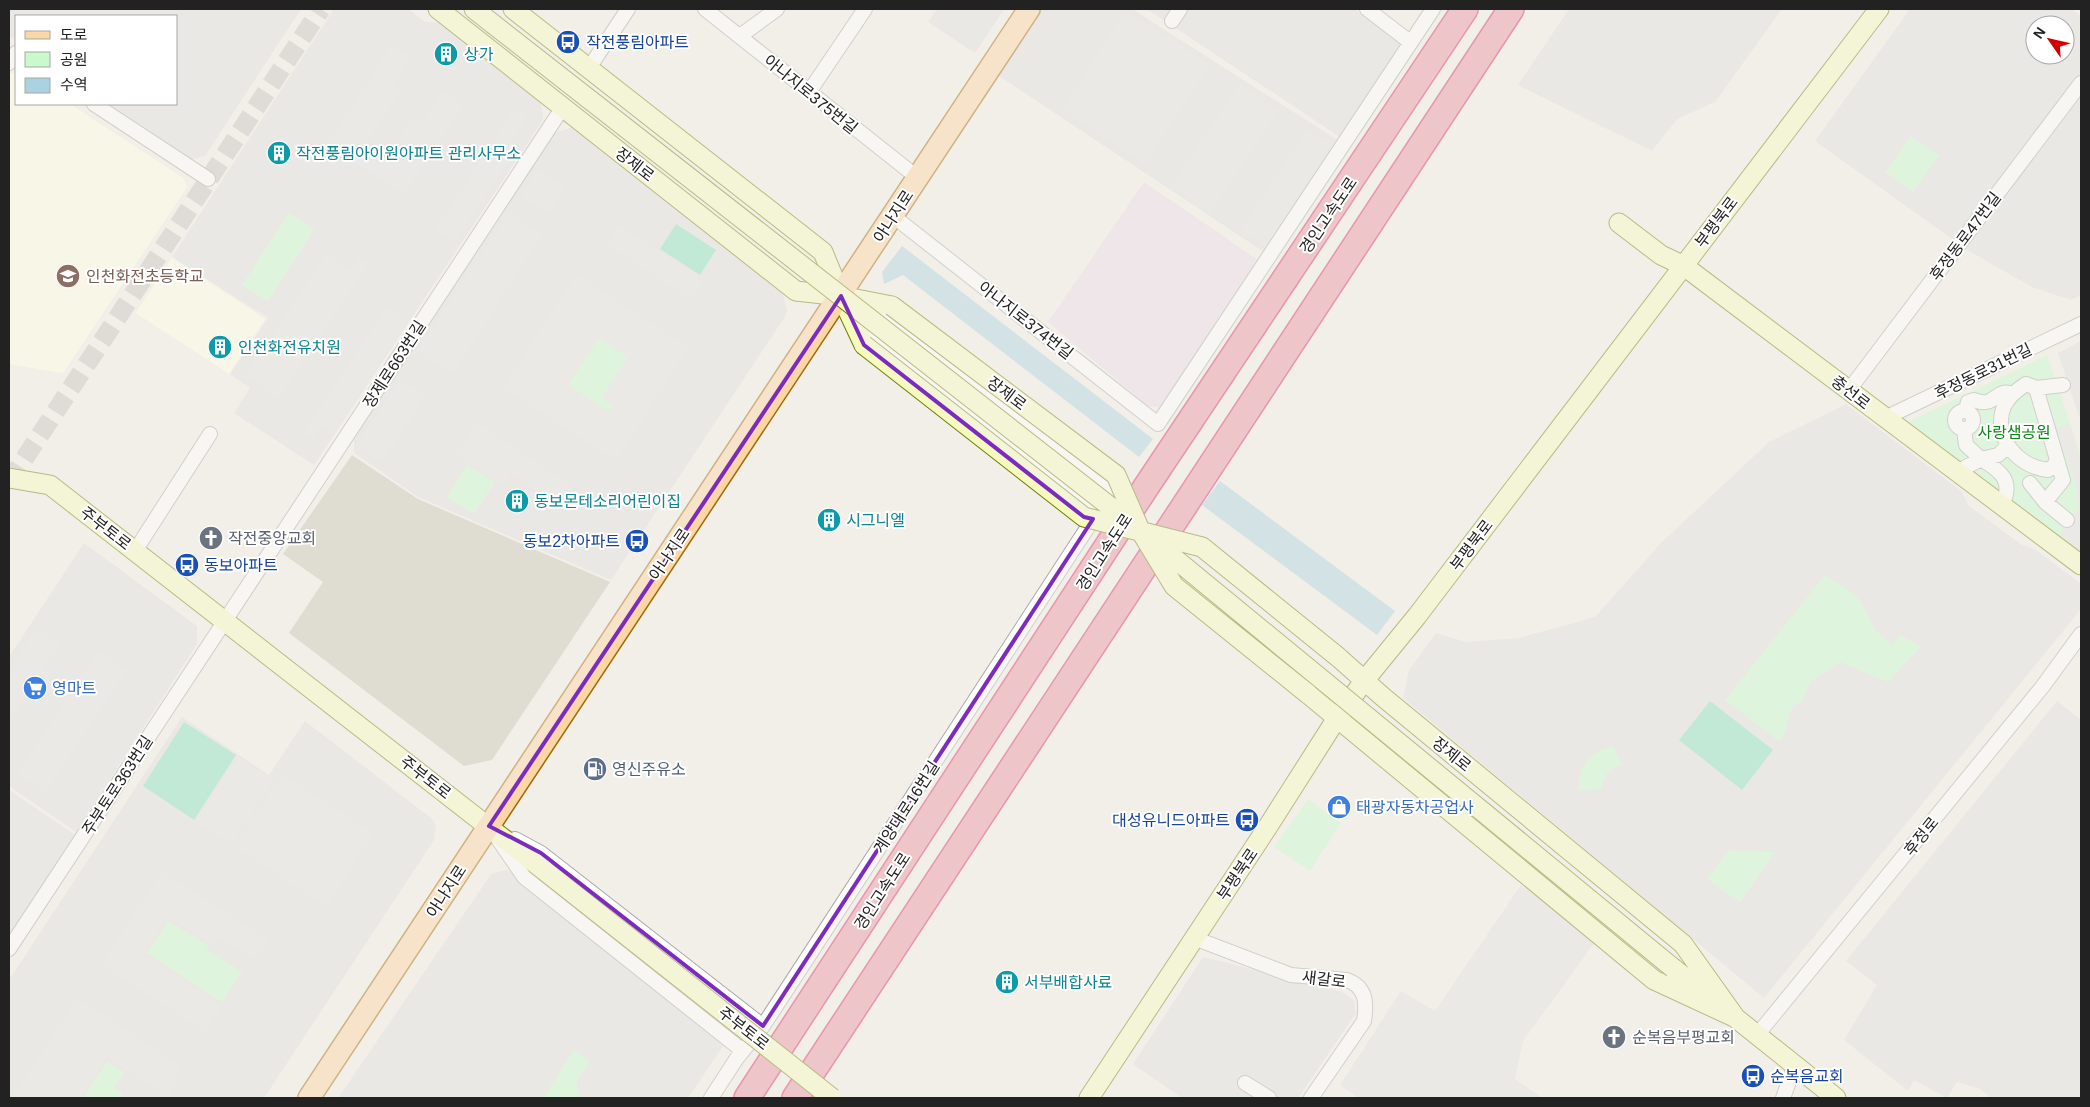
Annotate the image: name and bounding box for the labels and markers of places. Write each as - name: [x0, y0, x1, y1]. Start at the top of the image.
- bus stop icon: 작전풍림아파트: [555, 29, 581, 55]
- place label: 작전풍림아파트: [586, 34, 689, 51]
- building icon: 상가: [433, 41, 459, 67]
- place label: 상가: [464, 46, 494, 63]
- building icon: 작전풍림아이원아파트 관리사무소: [266, 140, 292, 166]
- place label: 작전풍림아이원아파트 관리사무소: [296, 145, 521, 162]
- school or university icon: 인천화전초등학교: [55, 263, 81, 289]
- place label: 인천화전초등학교: [86, 268, 204, 285]
- building icon: 인천화전유치원: [207, 334, 233, 360]
- place label: 인천화전유치원: [238, 339, 341, 356]
- building icon: 동보몬테소리어린이집: [504, 488, 530, 514]
- place label: 동보몬테소리어린이집: [534, 493, 681, 510]
- building icon: 시그니엘: [816, 507, 842, 533]
- place label: 시그니엘: [846, 512, 905, 529]
- church icon: 작전중앙교회: [198, 525, 224, 551]
- bus stop icon: 동보2차아파트: [624, 528, 650, 554]
- place label: 작전중앙교회: [228, 530, 316, 547]
- place label: 동보2차아파트: [523, 533, 620, 550]
- bus stop icon: 동보아파트: [174, 552, 200, 578]
- place label: 동보아파트: [204, 557, 278, 574]
- supermarket icon: 영마트: [22, 675, 48, 701]
- place label: 영마트: [52, 680, 96, 697]
- fuel station icon: 영신주유소: [582, 756, 608, 782]
- place label: 영신주유소: [612, 761, 686, 778]
- shop icon: 태광자동차공업사: [1326, 794, 1352, 820]
- place label: 태광자동차공업사: [1356, 799, 1474, 816]
- bus stop icon: 대성유니드아파트: [1234, 807, 1260, 833]
- place label: 대성유니드아파트: [1112, 812, 1230, 829]
- building icon: 서부배합사료: [994, 969, 1020, 995]
- place label: 서부배합사료: [1024, 974, 1112, 991]
- church icon: 순복음부평교회: [1601, 1024, 1627, 1050]
- place label: 순복음부평교회: [1632, 1029, 1735, 1046]
- bus stop icon: 순복음교회: [1740, 1063, 1766, 1089]
- place label: 순복음교회: [1770, 1068, 1844, 1085]

